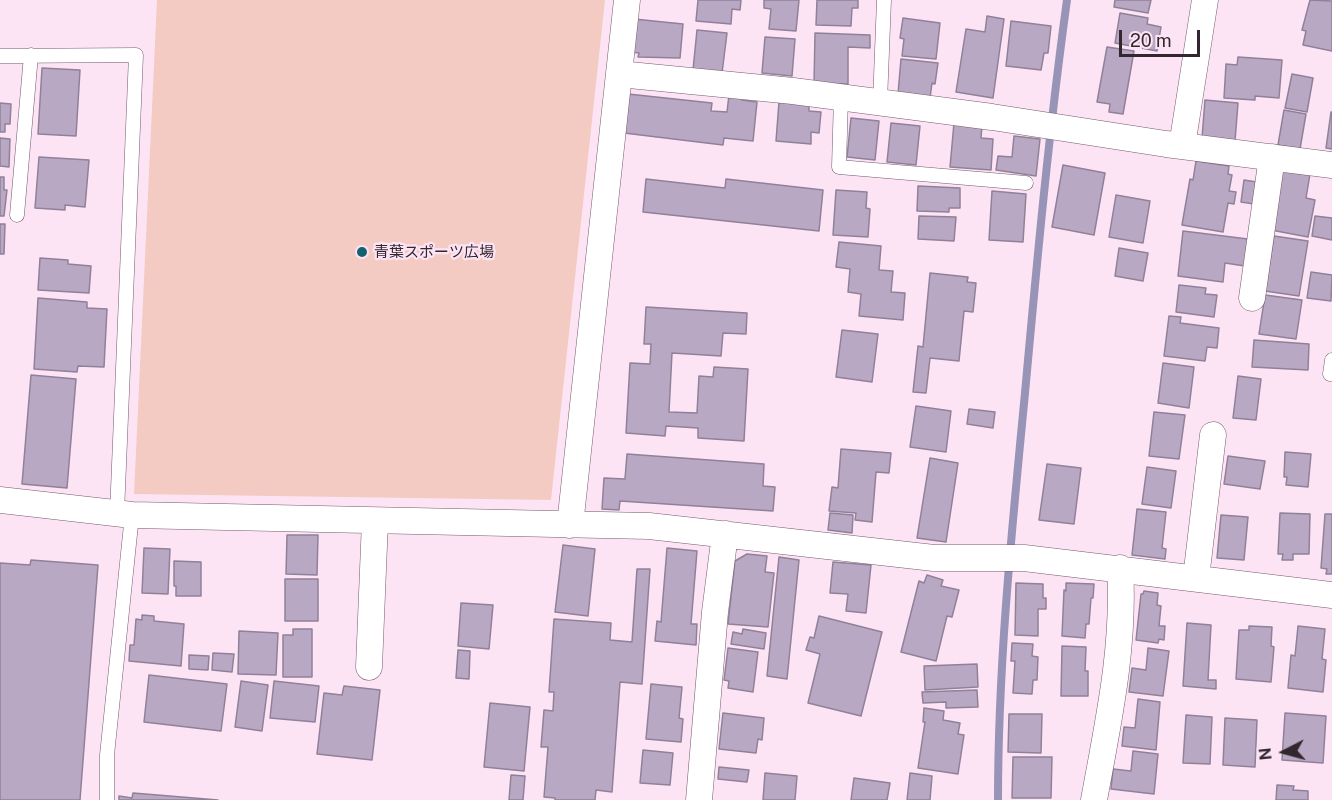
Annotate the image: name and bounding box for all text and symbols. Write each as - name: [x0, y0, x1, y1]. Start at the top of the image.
- scale bar: [1122, 18, 1203, 56]
- text: 20 m: [1130, 30, 1172, 51]
- place label: 青葉スポーツ広場: [374, 243, 494, 261]
- marker: 青葉スポーツ広場: [355, 245, 369, 259]
- north arrow: [1254, 722, 1314, 782]
- text: N: [1256, 747, 1276, 761]

